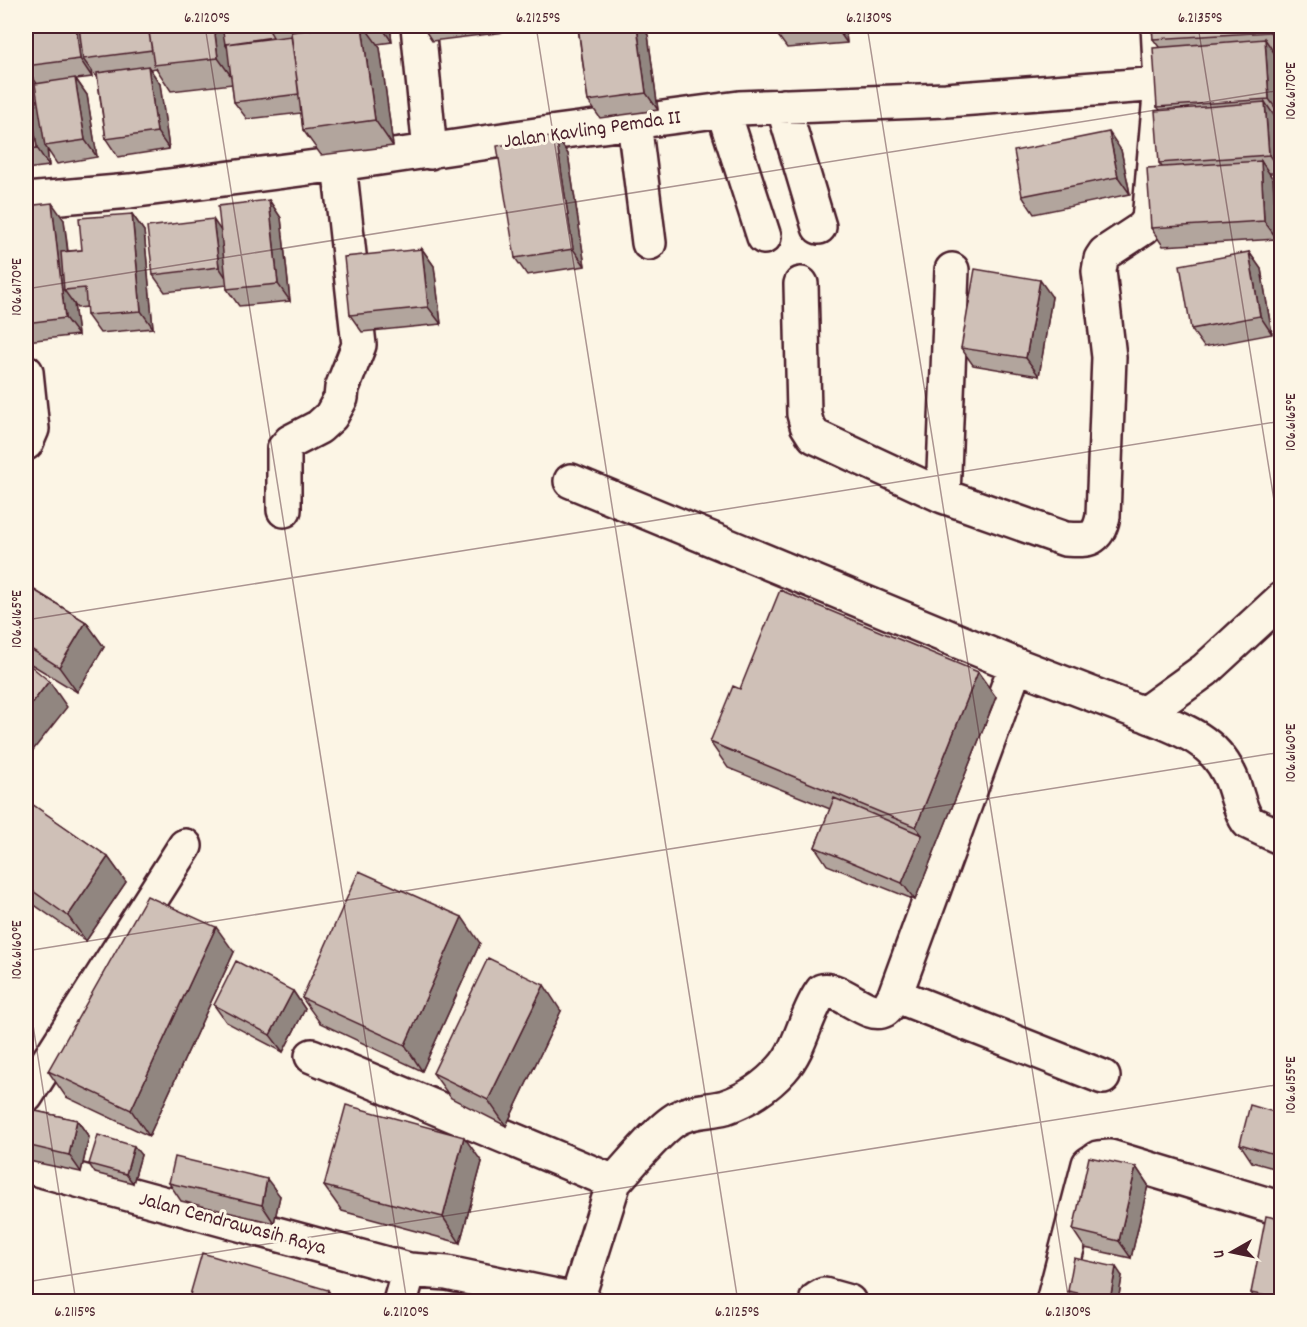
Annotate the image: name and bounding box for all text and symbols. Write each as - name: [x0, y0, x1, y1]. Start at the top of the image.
- text: 6.2120°S: [184, 8, 230, 30]
- text: 6.2125°S: [516, 8, 560, 30]
- text: 6.2130°S: [846, 8, 892, 30]
- text: 6.2135°S: [1178, 8, 1222, 30]
- text: 106.6170°E: [1281, 62, 1303, 120]
- street label: Jalan Kavling Pemda II: [502, 104, 683, 158]
- text: 106.6170°E: [7, 258, 29, 316]
- text: 106.6165°E: [1281, 393, 1303, 451]
- text: 106.6165°E: [7, 590, 29, 648]
- text: 106.6160°E: [1281, 723, 1303, 783]
- text: 106.6160°E: [7, 920, 29, 980]
- text: 106.6155°E: [1281, 1056, 1303, 1114]
- street label: Jalan Cendrawasih Raya: [135, 1185, 330, 1265]
- north arrow: [1202, 1222, 1262, 1282]
- text: U: [1208, 1248, 1232, 1260]
- text: 6.2115°S: [54, 1302, 96, 1324]
- text: 6.2120°S: [383, 1302, 429, 1324]
- text: 6.2125°S: [715, 1302, 759, 1324]
- text: 6.2130°S: [1045, 1302, 1091, 1324]

